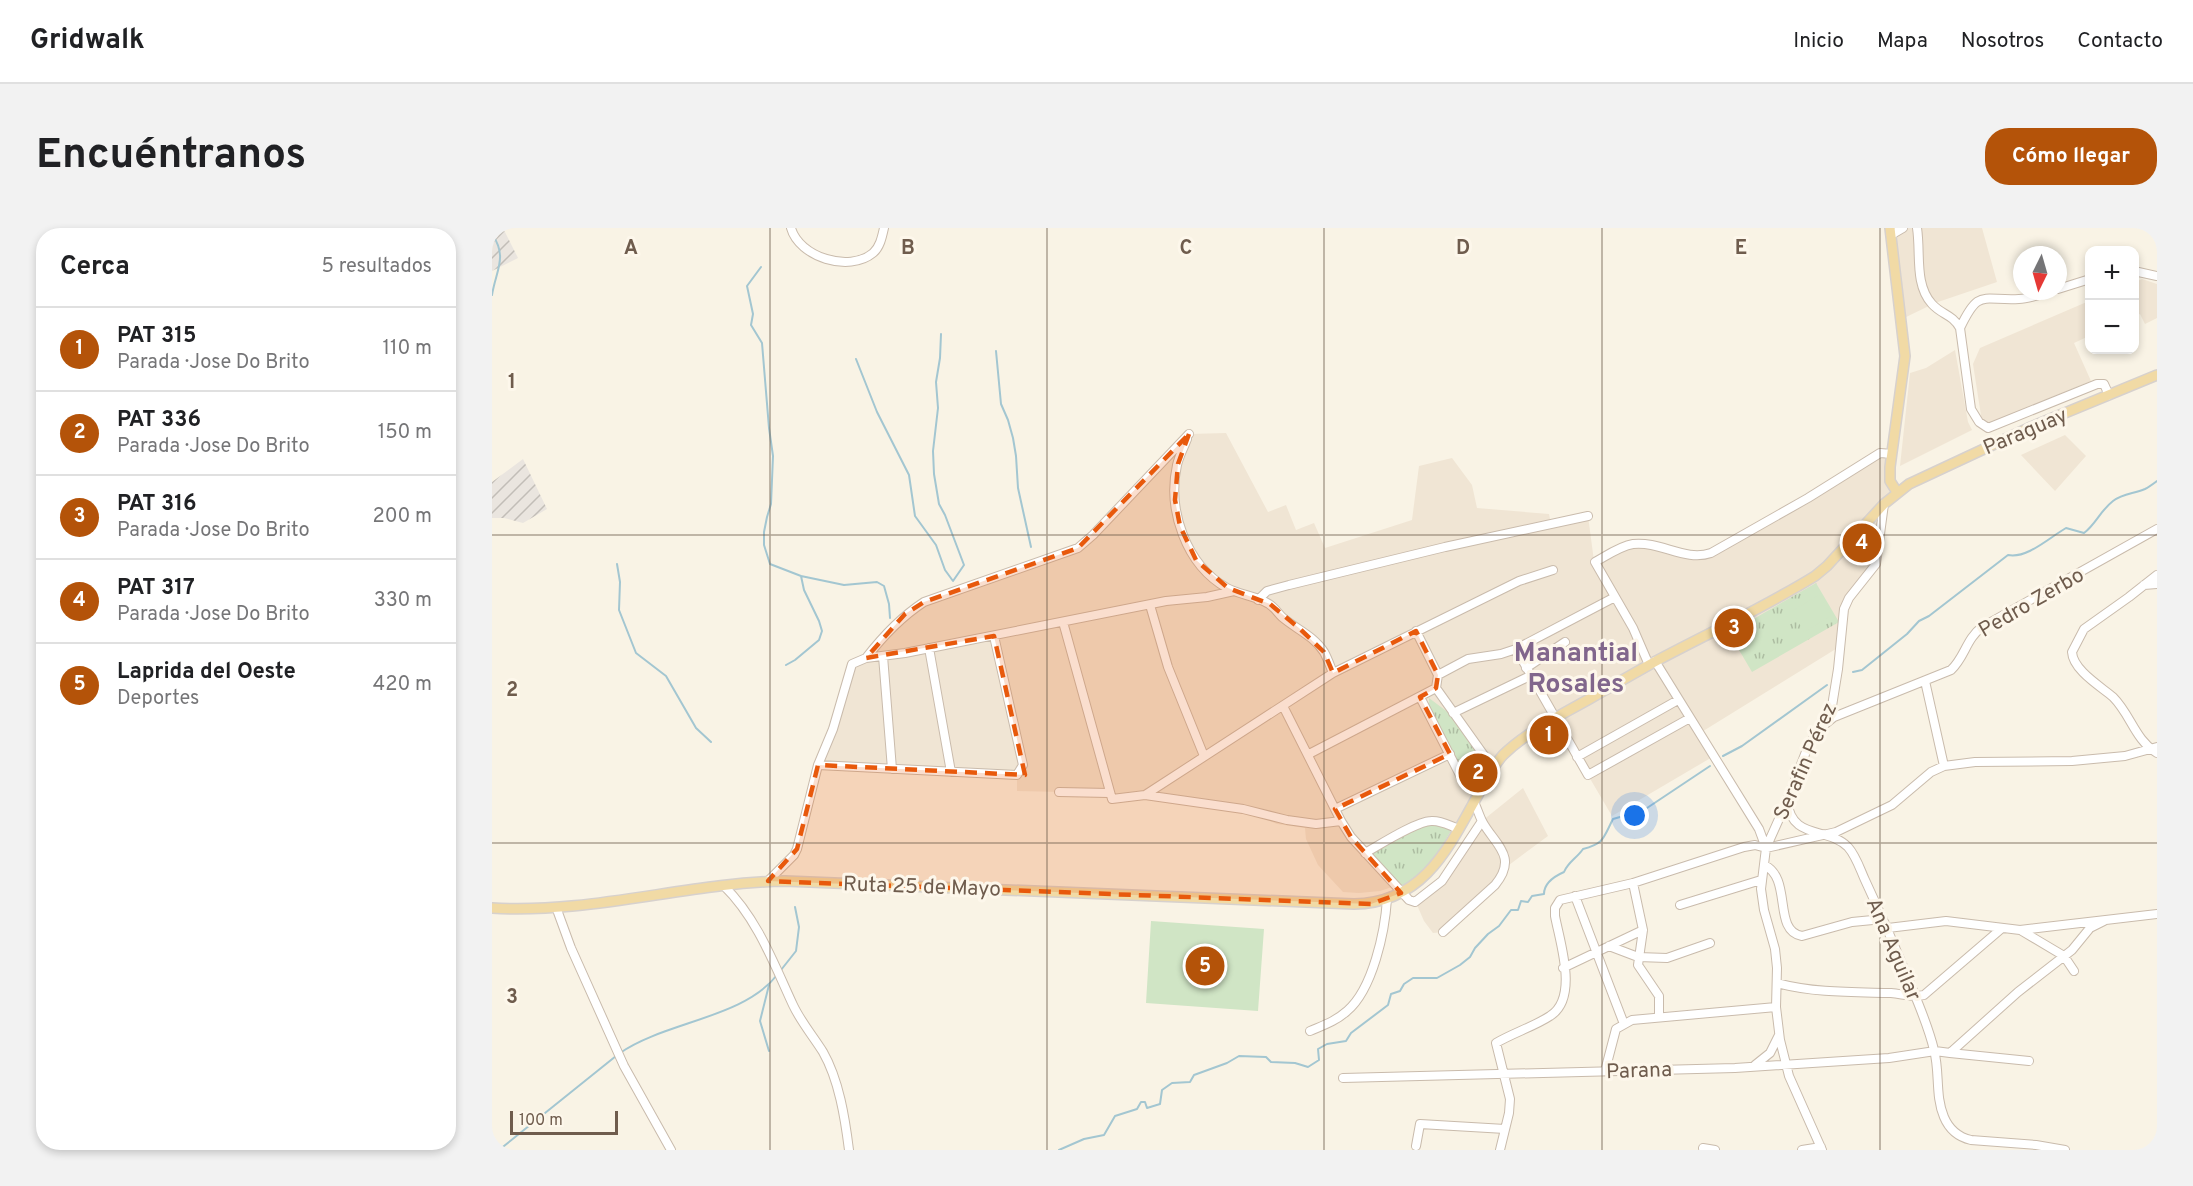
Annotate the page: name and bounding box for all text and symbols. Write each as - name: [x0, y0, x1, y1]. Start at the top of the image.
- text: Gridwalk: [30, 23, 145, 59]
- text: Inicio: [1793, 28, 1844, 55]
- text: Mapa: [1877, 28, 1928, 55]
- text: Nosotros: [1961, 28, 2044, 55]
- text: Contacto: [2077, 28, 2163, 55]
- button: Cómo llegar: [1985, 128, 2157, 185]
- text: Encuéntranos: [36, 130, 306, 183]
- text: A: [624, 236, 638, 262]
- text: B: [901, 236, 915, 262]
- text: C: [1180, 236, 1192, 262]
- text: D: [1456, 236, 1470, 262]
- text: E: [1735, 236, 1747, 262]
- north arrow: [2013, 246, 2067, 300]
- map controls: [2085, 246, 2139, 354]
- button: +: [2085, 246, 2139, 300]
- text: Cerca: [60, 251, 130, 284]
- text: 5 resultados: [322, 254, 432, 280]
- button: −: [2085, 300, 2139, 354]
- text: PAT 315: [117, 323, 196, 350]
- text: 1: [76, 336, 84, 362]
- text: 110 m: [383, 336, 432, 362]
- text: Parada · Jose Do Brito: [117, 350, 310, 376]
- text: 1: [508, 370, 516, 396]
- street label: Paraguay: [1979, 403, 2072, 462]
- text: PAT 336: [117, 407, 201, 434]
- text: 2: [73, 420, 86, 446]
- text: 150 m: [378, 420, 432, 446]
- text: Parada · Jose Do Brito: [117, 434, 310, 460]
- text: PAT 316: [117, 491, 197, 518]
- text: 3: [74, 504, 86, 530]
- text: 200 m: [373, 504, 432, 530]
- text: Parada · Jose Do Brito: [117, 518, 310, 544]
- pin: 4: [1842, 520, 1882, 566]
- street label: Pedro Zerbo: [1974, 562, 2089, 644]
- text: PAT 317: [117, 575, 195, 602]
- text: 4: [73, 588, 86, 614]
- text: 330 m: [374, 588, 432, 614]
- text: Parada · Jose Do Brito: [117, 602, 310, 628]
- pin: 3: [1714, 606, 1754, 650]
- district label: Manantial Rosales: [1514, 637, 1638, 702]
- text: Laprida del Oeste: [117, 659, 296, 686]
- text: 5: [73, 672, 86, 698]
- text: 420 m: [373, 672, 432, 698]
- text: 2: [506, 678, 518, 704]
- text: Deportes: [117, 686, 199, 712]
- street label: Serafin Pérez: [1769, 699, 1844, 824]
- pin: 1: [1530, 712, 1568, 758]
- pin: 2: [1458, 750, 1498, 796]
- your location: [1620, 801, 1649, 830]
- street label: Ruta 25 de Mayo: [843, 871, 1001, 904]
- street label: Ana Aguilar: [1859, 894, 1926, 1005]
- pin: 5: [1186, 944, 1224, 988]
- text: 3: [506, 985, 518, 1011]
- street label: Parana: [1606, 1057, 1673, 1086]
- scale bar: [510, 1108, 618, 1136]
- text: 100 m: [519, 1111, 563, 1131]

